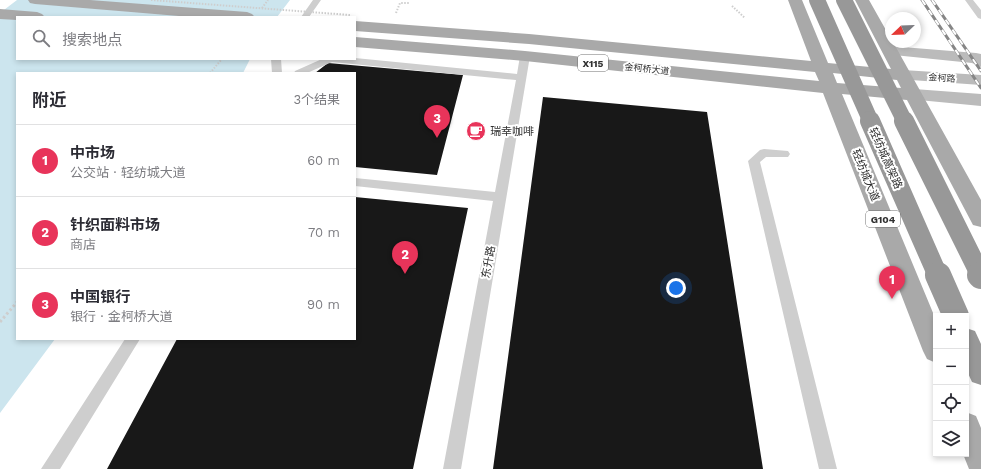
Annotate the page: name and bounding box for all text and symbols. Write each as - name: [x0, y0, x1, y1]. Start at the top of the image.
- north arrow: [885, 12, 921, 48]
- search box: [16, 16, 356, 60]
- icon: search: [30, 27, 52, 49]
- text: 搜索地点: [62, 31, 122, 49]
- road number: X115: [578, 55, 608, 71]
- street label: 金柯桥大道: [624, 62, 670, 76]
- street label: 金柯路: [928, 72, 956, 84]
- text: 附近: [32, 90, 66, 110]
- text: 3个结果: [293, 92, 340, 107]
- pin: 3: [424, 105, 450, 138]
- cafe icon: 瑞幸咖啡: [465, 120, 487, 142]
- place label: 瑞幸咖啡: [490, 125, 534, 138]
- street label: 轻纺城高架路: [866, 125, 905, 191]
- text: 中市场: [70, 144, 115, 162]
- street label: 轻纺城大道: [849, 147, 882, 203]
- text: 1: [42, 153, 48, 168]
- text: 60 m: [307, 153, 340, 168]
- text: 公交站 · 轻纺城大道: [70, 165, 186, 180]
- road number: G104: [866, 211, 900, 227]
- text: 针织面料市场: [70, 216, 160, 234]
- text: 2: [41, 225, 49, 240]
- text: 70 m: [308, 225, 340, 240]
- text: 商店: [70, 237, 96, 252]
- pin: 2: [392, 241, 418, 274]
- street label: 东升路: [479, 245, 498, 279]
- pin: 1: [879, 266, 905, 299]
- your location: [666, 278, 686, 298]
- text: 中国银行: [70, 288, 130, 306]
- text: 3: [41, 297, 49, 312]
- text: 90 m: [307, 297, 340, 312]
- text: 银行 · 金柯桥大道: [70, 309, 173, 324]
- map controls: [933, 313, 969, 457]
- button: +: [933, 313, 969, 349]
- button: −: [933, 349, 969, 385]
- button: locate: [933, 385, 969, 421]
- button: layers: [933, 421, 969, 457]

